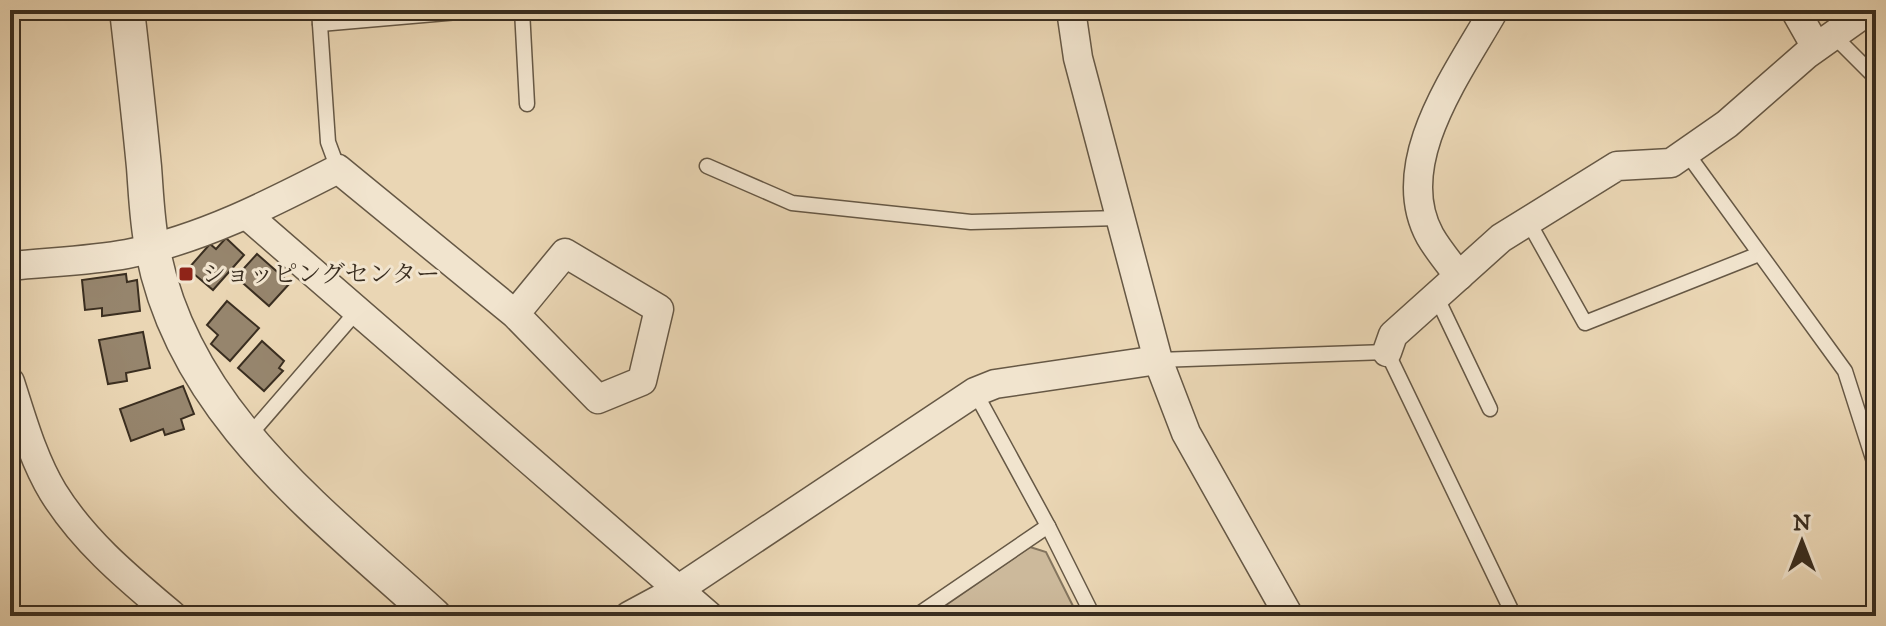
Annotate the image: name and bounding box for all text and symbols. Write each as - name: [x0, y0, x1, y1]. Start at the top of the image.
- place label: ショッピングセンター: [202, 260, 440, 290]
- marker: ショッピングセンター: [177, 265, 195, 283]
- north arrow: [1762, 502, 1842, 582]
- text: N: [1793, 510, 1811, 537]

